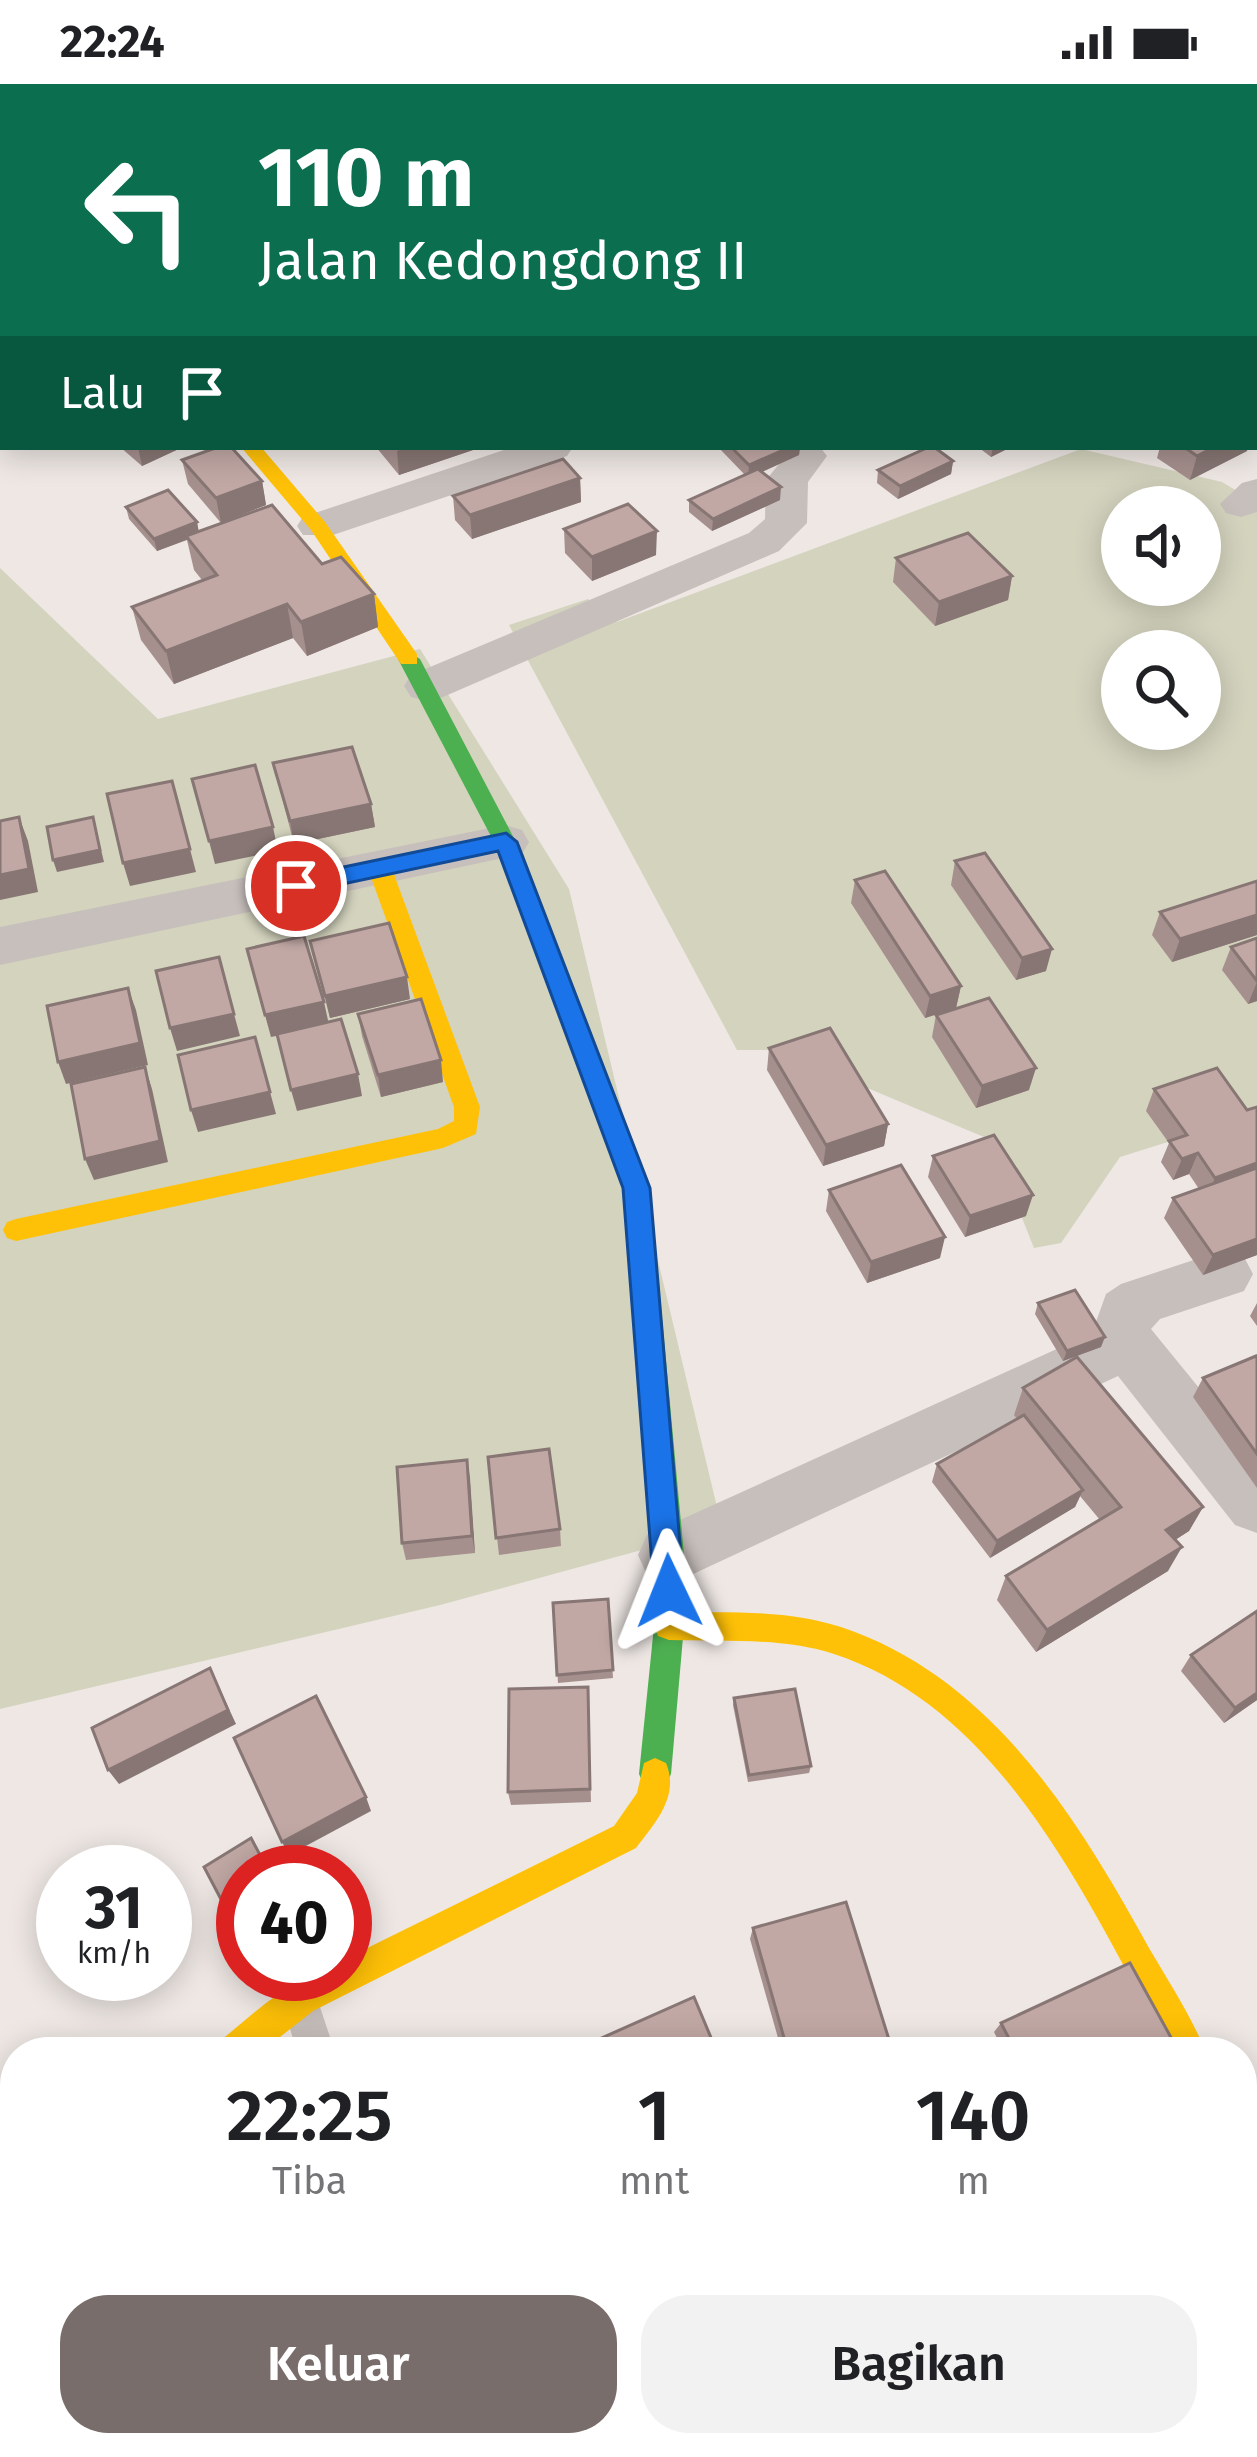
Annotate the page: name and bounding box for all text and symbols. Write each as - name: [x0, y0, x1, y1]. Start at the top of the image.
- text: 22:24: [60, 15, 165, 69]
- text: 110 m: [258, 127, 474, 228]
- icon: left: [60, 132, 216, 288]
- text: Jalan Kedongdong II: [258, 229, 747, 293]
- icon: arrive: [169, 360, 235, 426]
- text: Lalu: [60, 366, 145, 420]
- map controls: [1101, 486, 1221, 750]
- button: sound: [1101, 486, 1221, 606]
- button: search: [1101, 630, 1221, 750]
- pin: [245, 835, 347, 937]
- icon: arrive: [263, 853, 329, 919]
- position arrow: [606, 1528, 732, 1654]
- speed limit sign: 40: [216, 1845, 372, 2001]
- text: 31: [85, 1872, 143, 1944]
- text: km/h: [77, 1935, 151, 1971]
- text: 22:25: [227, 2073, 392, 2159]
- text: 1: [638, 2073, 671, 2159]
- text: 140: [916, 2073, 1030, 2159]
- text: Tiba: [272, 2158, 347, 2204]
- text: mnt: [619, 2158, 689, 2204]
- text: m: [956, 2158, 990, 2204]
- button: Keluar: [60, 2295, 617, 2433]
- button: Bagikan: [641, 2295, 1197, 2433]

